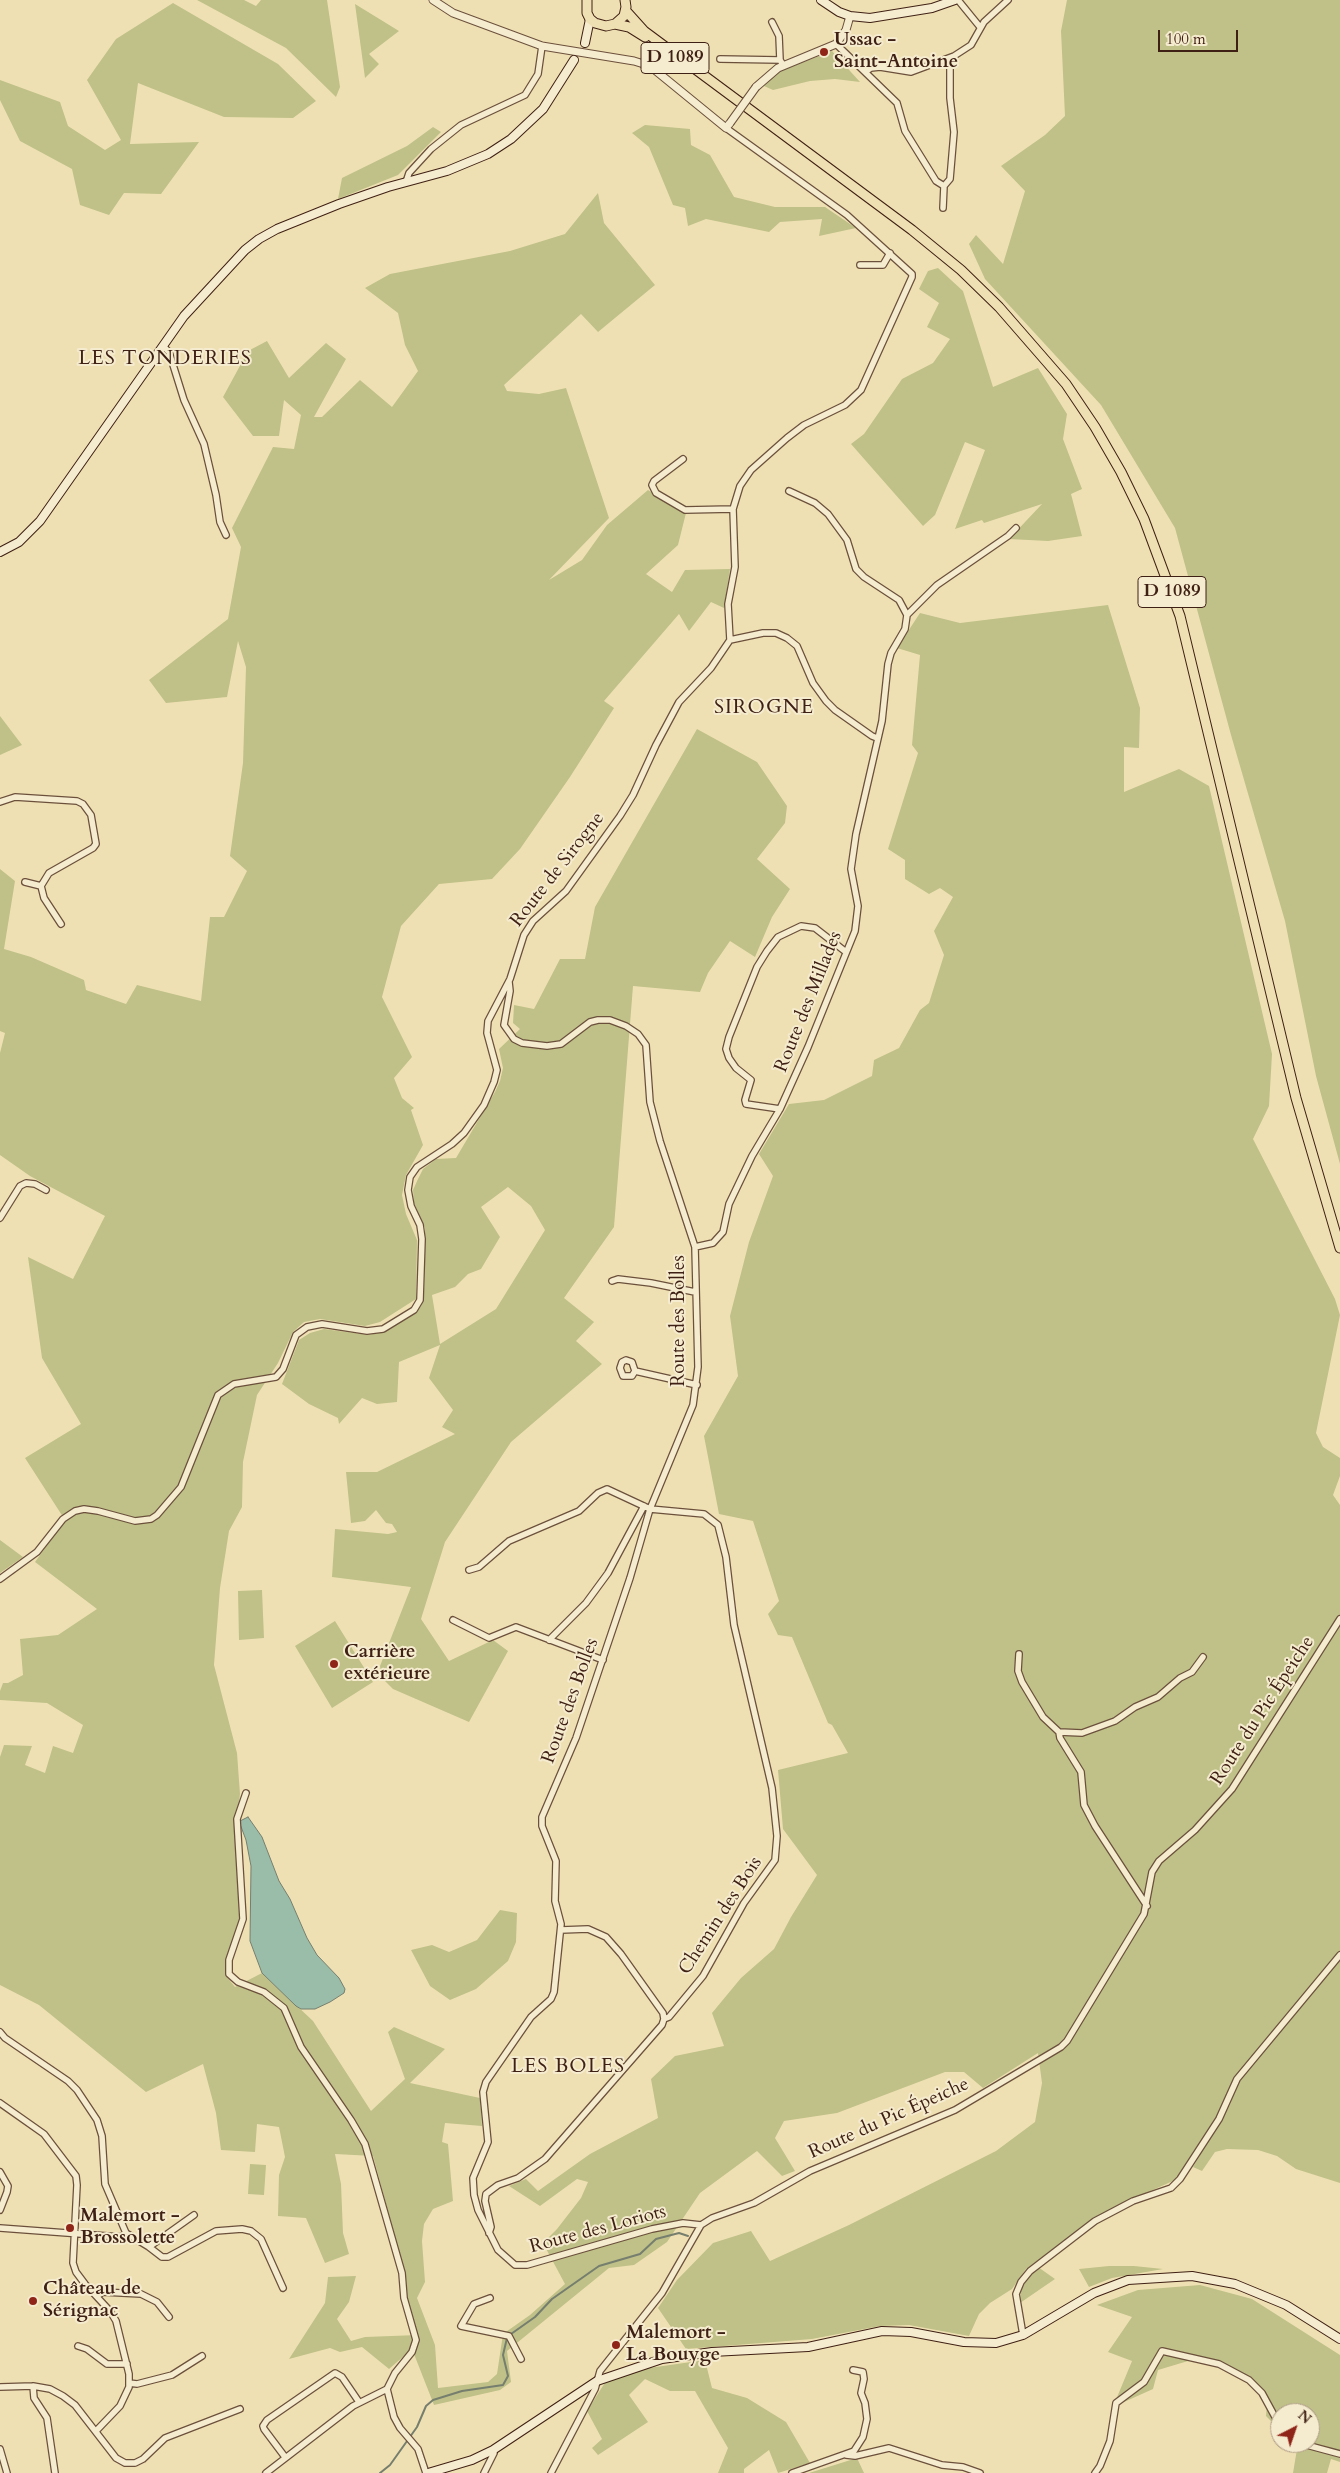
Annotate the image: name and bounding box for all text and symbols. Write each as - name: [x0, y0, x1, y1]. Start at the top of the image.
- scale bar: [1160, 20, 1240, 52]
- text: 100 m: [1166, 29, 1206, 49]
- place label: Ussac - Saint-Antoine: [834, 30, 958, 74]
- road number: D 1089: [641, 42, 709, 74]
- marker: Ussac - Saint-Antoine: [818, 46, 830, 58]
- district label: LES TONDERIES: [77, 347, 253, 371]
- road number: D 1089: [1138, 576, 1206, 608]
- district label: SIROGNE: [713, 696, 815, 720]
- street label: Route de Sirogne: [506, 808, 610, 932]
- street label: Route des Millades: [770, 928, 848, 1076]
- street label: Route des Bolles: [669, 1255, 691, 1387]
- street label: Route du Pic Épeiche: [1206, 1632, 1320, 1790]
- street label: Route des Bolles: [538, 1635, 604, 1767]
- place label: Carrière extérieure: [344, 1642, 430, 1686]
- marker: Carrière extérieure: [328, 1658, 340, 1670]
- street label: Chemin des Bois: [674, 1853, 768, 1979]
- district label: LES BOLES: [510, 2055, 626, 2079]
- street label: Route du Pic Épeiche: [805, 2073, 973, 2165]
- street label: Route des Loriots: [527, 2201, 669, 2259]
- place label: Malemort - Brossolette: [80, 2206, 180, 2250]
- marker: Malemort - Brossolette: [64, 2222, 76, 2234]
- place label: Château de Sérignac: [43, 2279, 141, 2323]
- marker: Château de Sérignac: [27, 2295, 39, 2307]
- place label: Malemort - La Bouyge: [626, 2323, 726, 2367]
- marker: Malemort - La Bouyge: [610, 2339, 622, 2351]
- north arrow: [1270, 2403, 1320, 2453]
- text: N: [1294, 2406, 1315, 2428]

